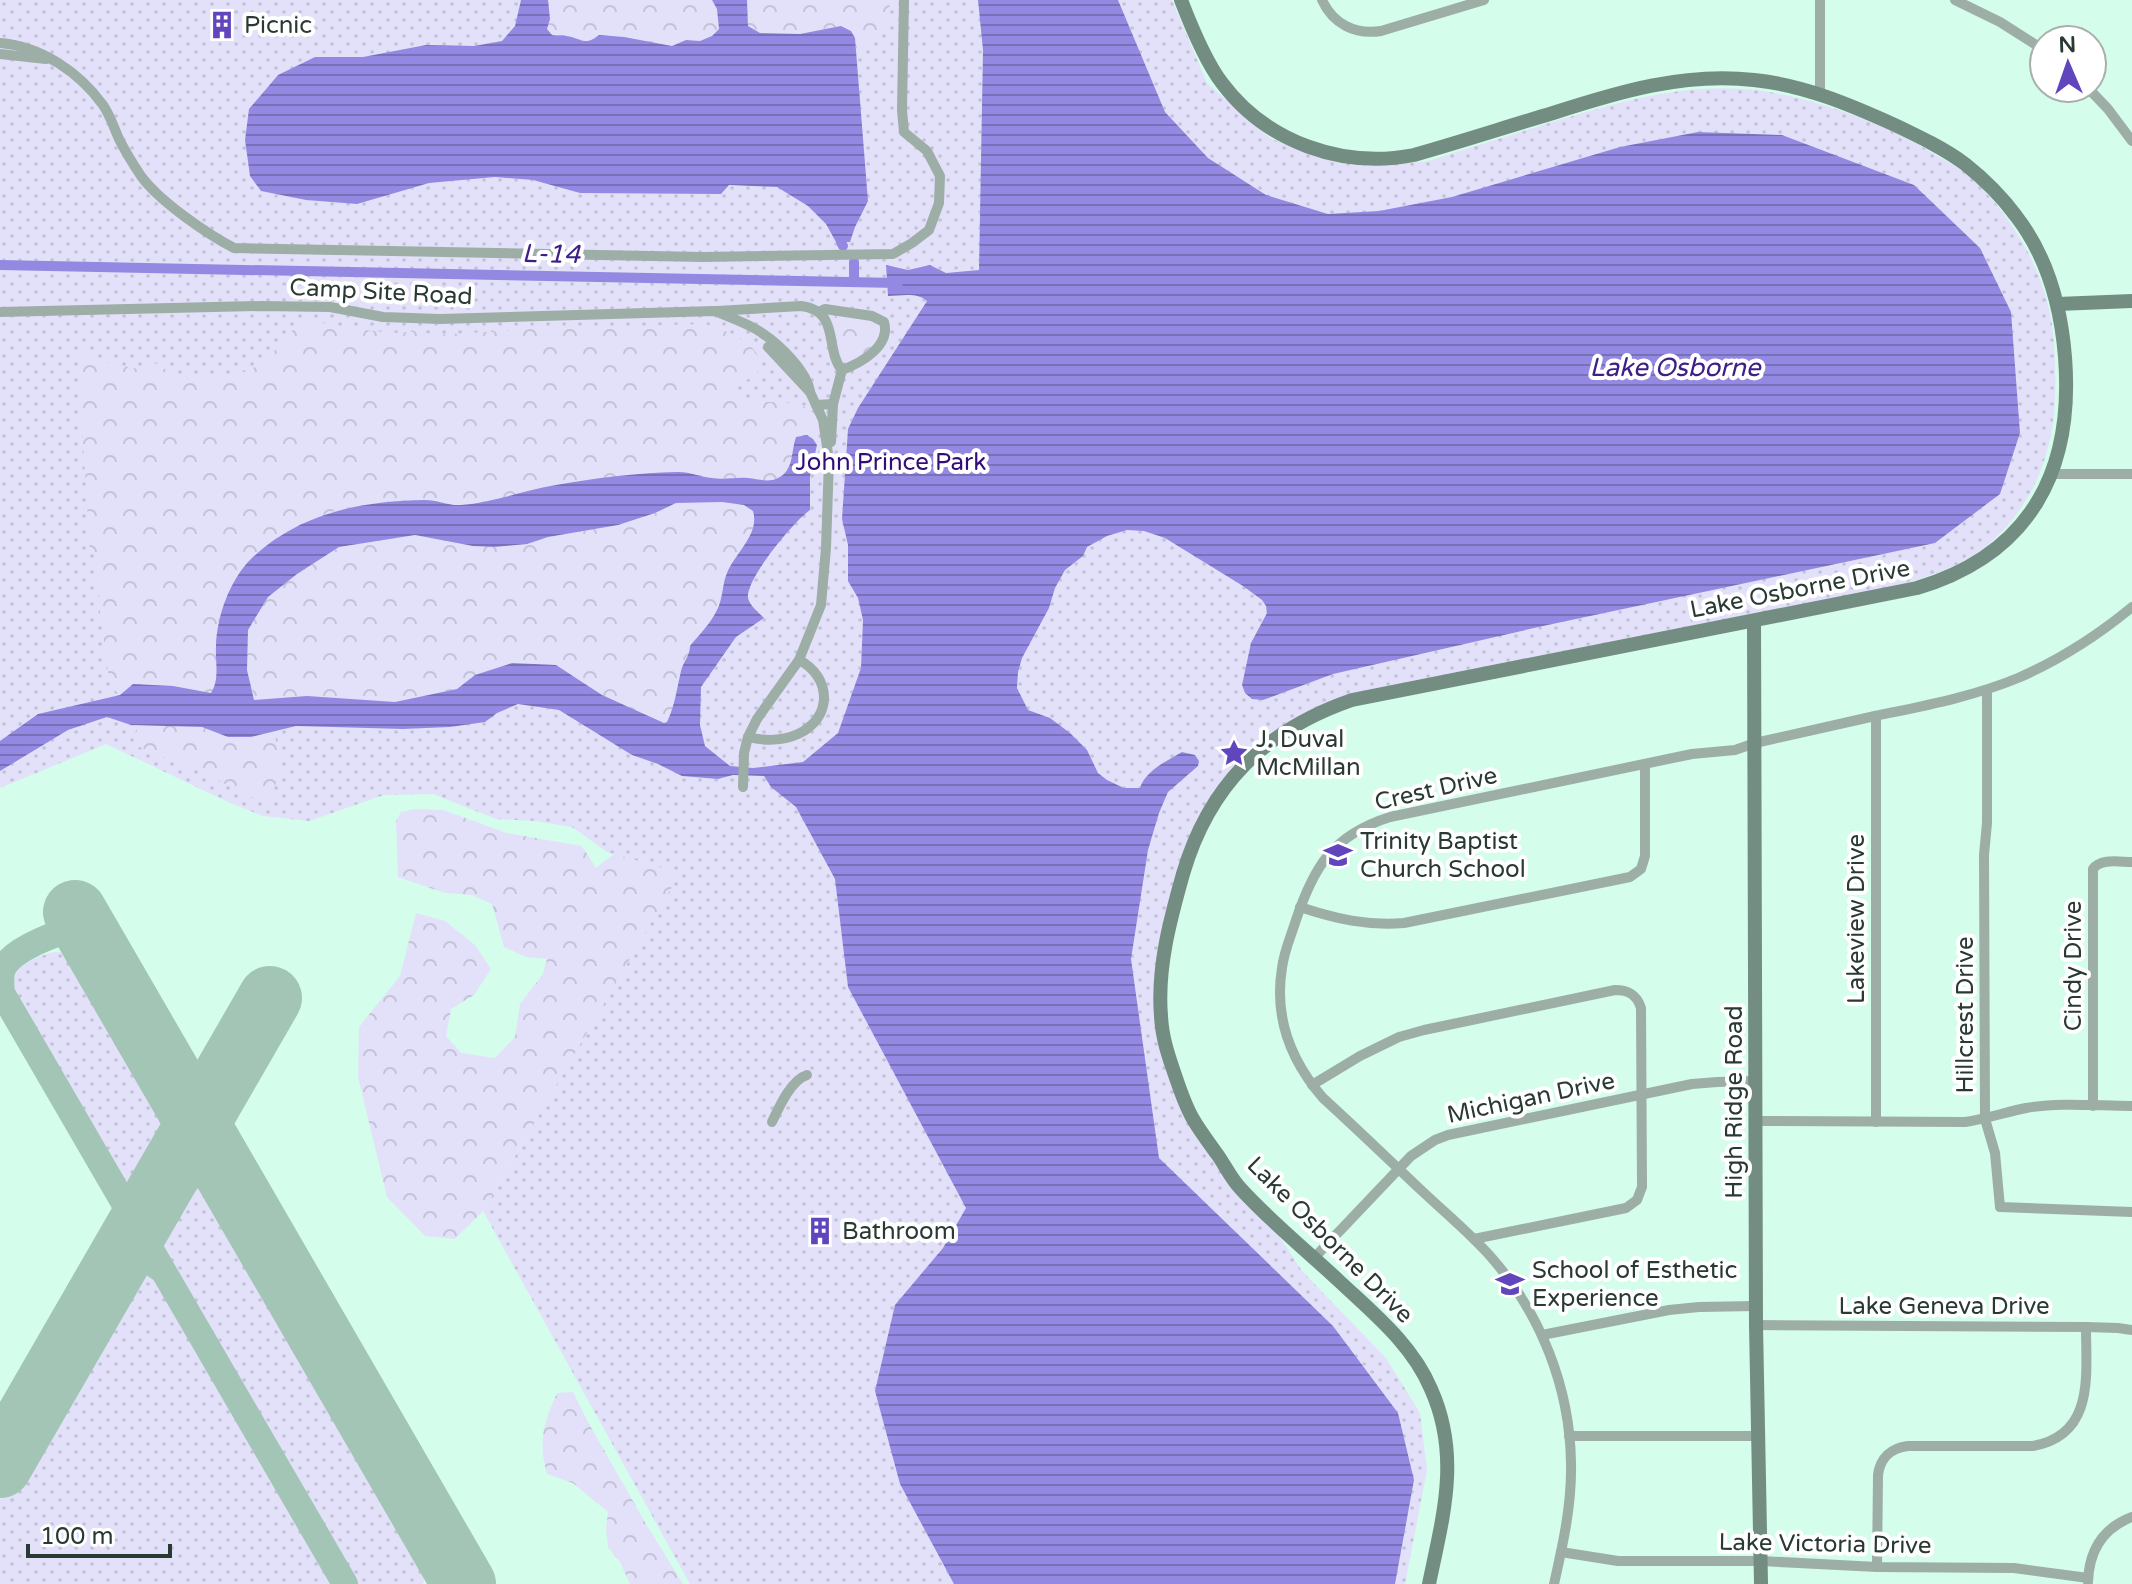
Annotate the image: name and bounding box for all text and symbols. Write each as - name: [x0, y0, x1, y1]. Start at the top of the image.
- building icon: Picnic: [207, 10, 237, 40]
- place label: Picnic: [244, 11, 312, 40]
- north arrow: [2028, 24, 2108, 104]
- text: N: [2058, 32, 2077, 58]
- water label: L-14: [522, 238, 582, 270]
- street label: Camp Site Road: [289, 273, 473, 311]
- water label: Lake Osborne: [1589, 352, 1762, 383]
- park label: John Prince Park: [796, 448, 986, 477]
- street label: Lake Osborne Drive: [1688, 553, 1912, 625]
- place label: J. Duval McMillan: [1256, 725, 1361, 782]
- place icon: J. Duval McMillan: [1219, 738, 1249, 768]
- street label: Crest Drive: [1372, 761, 1500, 817]
- place label: Trinity Baptist Church School: [1360, 827, 1526, 884]
- street label: Lakeview Drive: [1842, 834, 1871, 1004]
- school or university icon: Trinity Baptist Church School: [1323, 840, 1353, 870]
- street label: Cindy Drive: [2059, 901, 2088, 1031]
- street label: Hillcrest Drive: [1951, 937, 1980, 1093]
- street label: High Ridge Road: [1720, 1005, 1749, 1199]
- street label: Michigan Drive: [1444, 1066, 1618, 1130]
- street label: Lake Osborne Drive: [1241, 1151, 1419, 1329]
- building icon: Bathroom: [805, 1216, 835, 1246]
- place label: Bathroom: [842, 1217, 956, 1246]
- place label: School of Esthetic Experience: [1532, 1256, 1737, 1313]
- school or university icon: School of Esthetic Experience: [1495, 1269, 1525, 1299]
- street label: Lake Geneva Drive: [1838, 1292, 2050, 1321]
- scale bar: [28, 1508, 170, 1558]
- text: 100 m: [40, 1522, 114, 1551]
- street label: Lake Victoria Drive: [1718, 1528, 1932, 1560]

